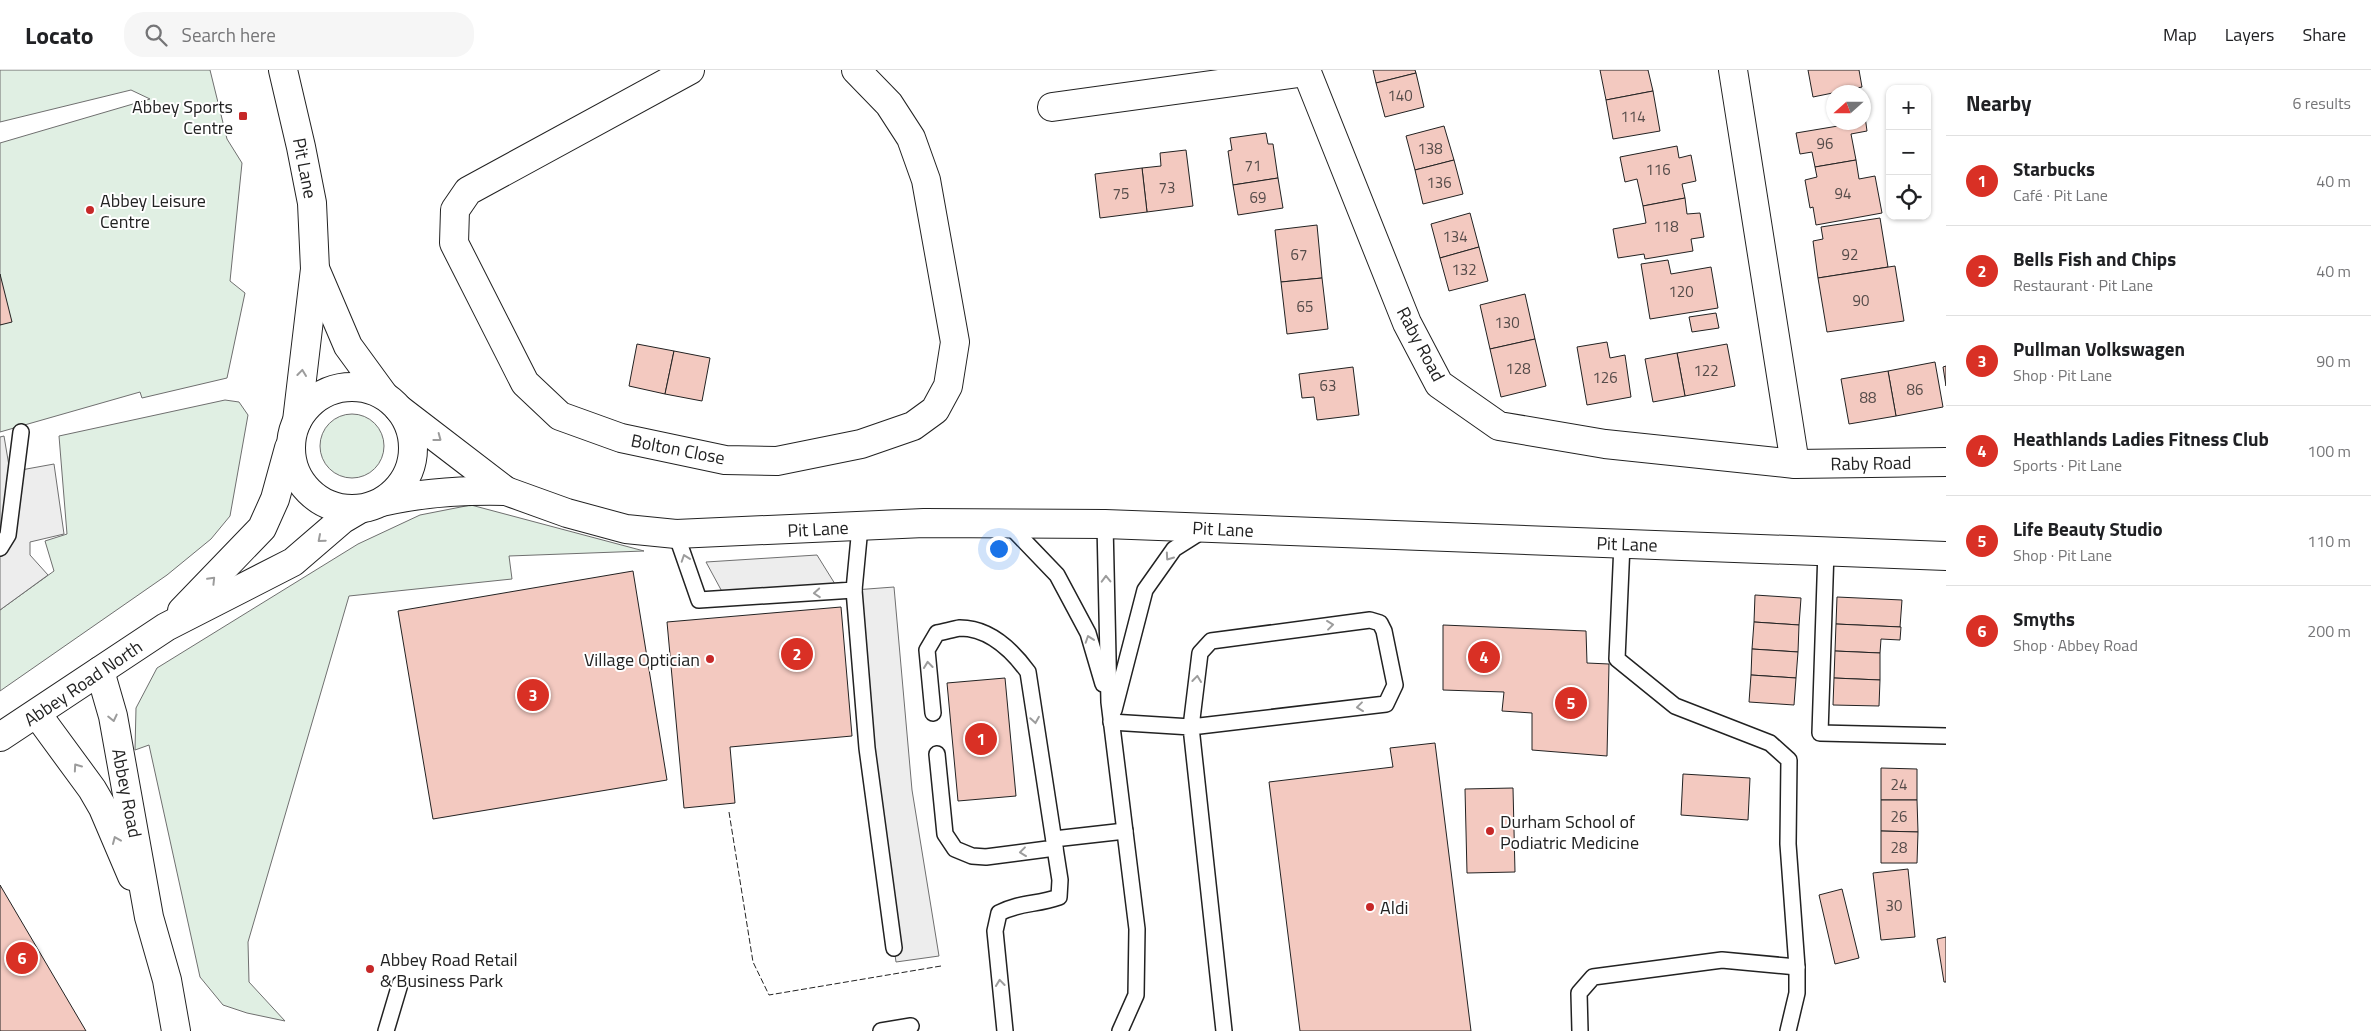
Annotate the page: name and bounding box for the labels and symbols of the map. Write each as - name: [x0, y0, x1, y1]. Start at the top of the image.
- house number: 140: [1387, 84, 1413, 107]
- north arrow: [1826, 85, 1871, 130]
- place label: Abbey Sports Centre: [132, 93, 233, 141]
- house number: 114: [1620, 105, 1646, 128]
- marker: Abbey Sports Centre: [237, 110, 249, 122]
- house number: 96: [1817, 132, 1833, 155]
- street label: Pit Lane: [286, 135, 324, 201]
- house number: 138: [1417, 137, 1443, 160]
- house number: 71: [1245, 154, 1261, 177]
- house number: 116: [1645, 158, 1671, 181]
- house number: 136: [1426, 171, 1452, 194]
- house number: 73: [1159, 176, 1175, 199]
- house number: 75: [1113, 182, 1129, 205]
- house number: 94: [1835, 182, 1851, 205]
- house number: 69: [1250, 186, 1266, 209]
- place label: Abbey Leisure Centre: [100, 187, 206, 235]
- marker: Abbey Leisure Centre: [84, 204, 96, 216]
- house number: 118: [1653, 215, 1679, 238]
- house number: 134: [1442, 225, 1468, 248]
- house number: 67: [1291, 243, 1307, 266]
- house number: 92: [1842, 243, 1858, 266]
- house number: 132: [1451, 258, 1477, 281]
- house number: 120: [1668, 280, 1694, 303]
- house number: 90: [1853, 289, 1869, 312]
- house number: 65: [1297, 295, 1313, 318]
- street label: Raby Road: [1390, 302, 1452, 386]
- house number: 130: [1494, 311, 1520, 334]
- house number: 128: [1505, 357, 1531, 380]
- house number: 122: [1693, 359, 1719, 382]
- house number: 126: [1592, 366, 1618, 389]
- one-way arrow: [296, 368, 307, 376]
- house number: 63: [1320, 374, 1336, 397]
- house number: 86: [1907, 378, 1923, 401]
- house number: 88: [1860, 386, 1876, 409]
- street label: Bolton Close: [629, 427, 727, 471]
- one-way arrow: [432, 433, 441, 441]
- street label: Raby Road: [1830, 449, 1912, 477]
- street label: Pit Lane: [787, 514, 849, 544]
- street label: Pit Lane: [1192, 514, 1254, 544]
- street label: Pit Lane: [1596, 529, 1658, 559]
- one-way arrow: [317, 533, 326, 542]
- your location: [986, 536, 1012, 562]
- one-way arrow: [1166, 551, 1175, 560]
- one-way arrow: [681, 554, 691, 563]
- one-way arrow: [1101, 574, 1111, 582]
- one-way arrow: [206, 577, 215, 586]
- one-way arrow: [813, 587, 821, 598]
- one-way arrow: [1326, 620, 1334, 631]
- street label: Abbey Road North: [18, 633, 148, 733]
- pin: 2: [781, 635, 813, 673]
- one-way arrow: [1085, 635, 1095, 643]
- pin: 4: [1468, 638, 1500, 676]
- place label: Village Optician: [584, 646, 700, 673]
- marker: Village Optician: [704, 653, 716, 665]
- one-way arrow: [923, 660, 934, 668]
- one-way arrow: [1191, 675, 1201, 683]
- pin: 3: [517, 676, 549, 714]
- pin: 5: [1555, 684, 1587, 722]
- one-way arrow: [1356, 701, 1364, 712]
- one-way arrow: [107, 713, 118, 722]
- one-way arrow: [1030, 715, 1040, 724]
- pin: 1: [965, 720, 997, 758]
- street label: Abbey Road: [105, 746, 149, 840]
- one-way arrow: [74, 763, 83, 773]
- house number: 24: [1891, 773, 1907, 796]
- house number: 26: [1891, 805, 1907, 828]
- place label: Durham School of Podiatric Medicine: [1500, 808, 1639, 856]
- marker: Durham School of Podiatric Medicine: [1484, 825, 1496, 837]
- one-way arrow: [112, 836, 123, 845]
- house number: 28: [1891, 836, 1907, 859]
- one-way arrow: [1018, 846, 1026, 857]
- place label: Aldi: [1380, 894, 1408, 921]
- house number: 30: [1886, 894, 1902, 917]
- marker: Aldi: [1364, 901, 1376, 913]
- pin: 6: [6, 939, 38, 977]
- place label: Abbey Road Retail & Business Park: [380, 946, 518, 994]
- marker: Abbey Road Retail & Business Park: [364, 963, 376, 975]
- one-way arrow: [995, 978, 1006, 986]

